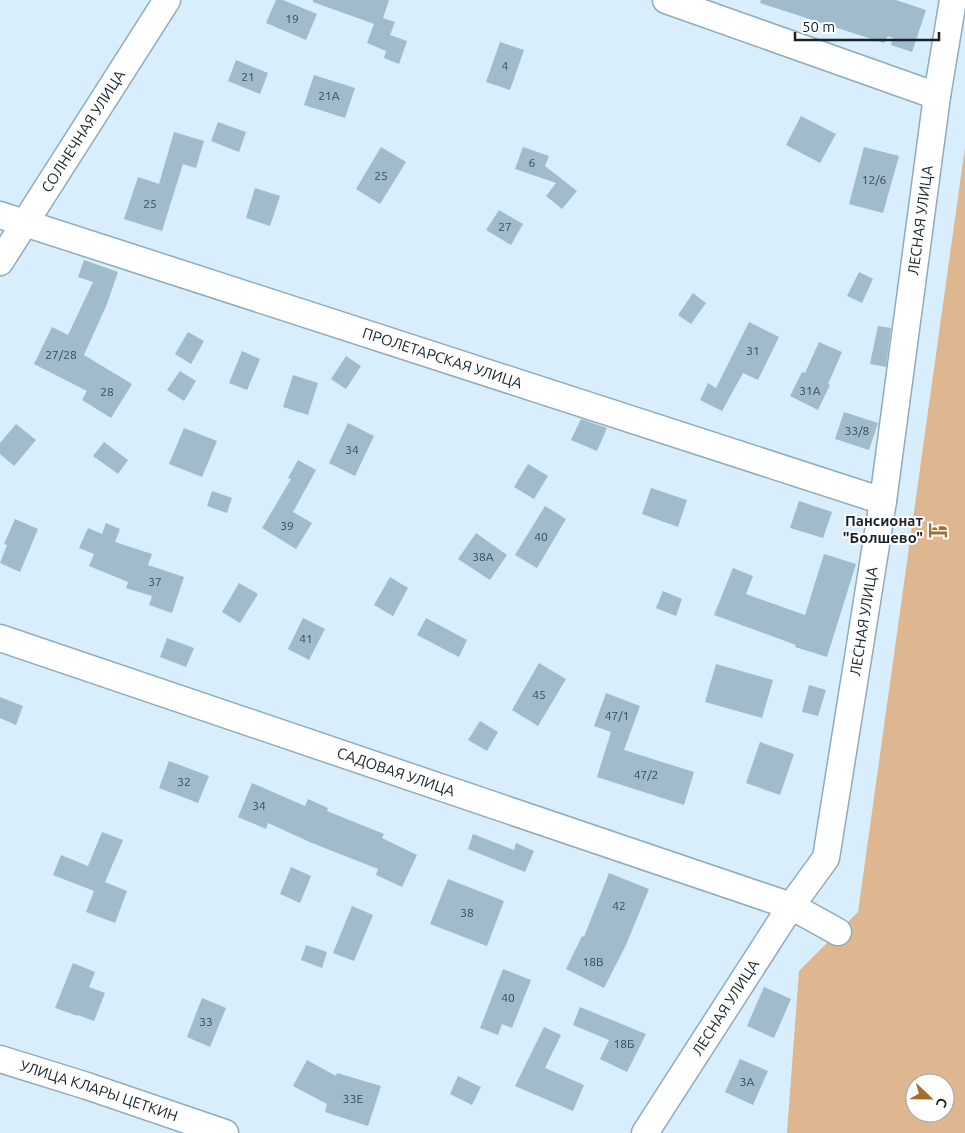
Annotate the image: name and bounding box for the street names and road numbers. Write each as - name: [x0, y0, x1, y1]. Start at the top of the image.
- street label: СОЛНЕЧНАЯ УЛИЦА: [38, 66, 128, 195]
- street label: ЛЕСНАЯ УЛИЦА: [904, 164, 936, 276]
- street label: ПРОЛЕТАРСКАЯ УЛИЦА: [360, 324, 525, 392]
- street label: ЛЕСНАЯ УЛИЦА: [846, 565, 880, 677]
- street label: САДОВАЯ УЛИЦА: [335, 744, 457, 800]
- street label: ЛЕСНАЯ УЛИЦА: [688, 956, 762, 1059]
- street label: УЛИЦА КЛАРЫ ЦЕТКИН: [18, 1057, 180, 1124]

